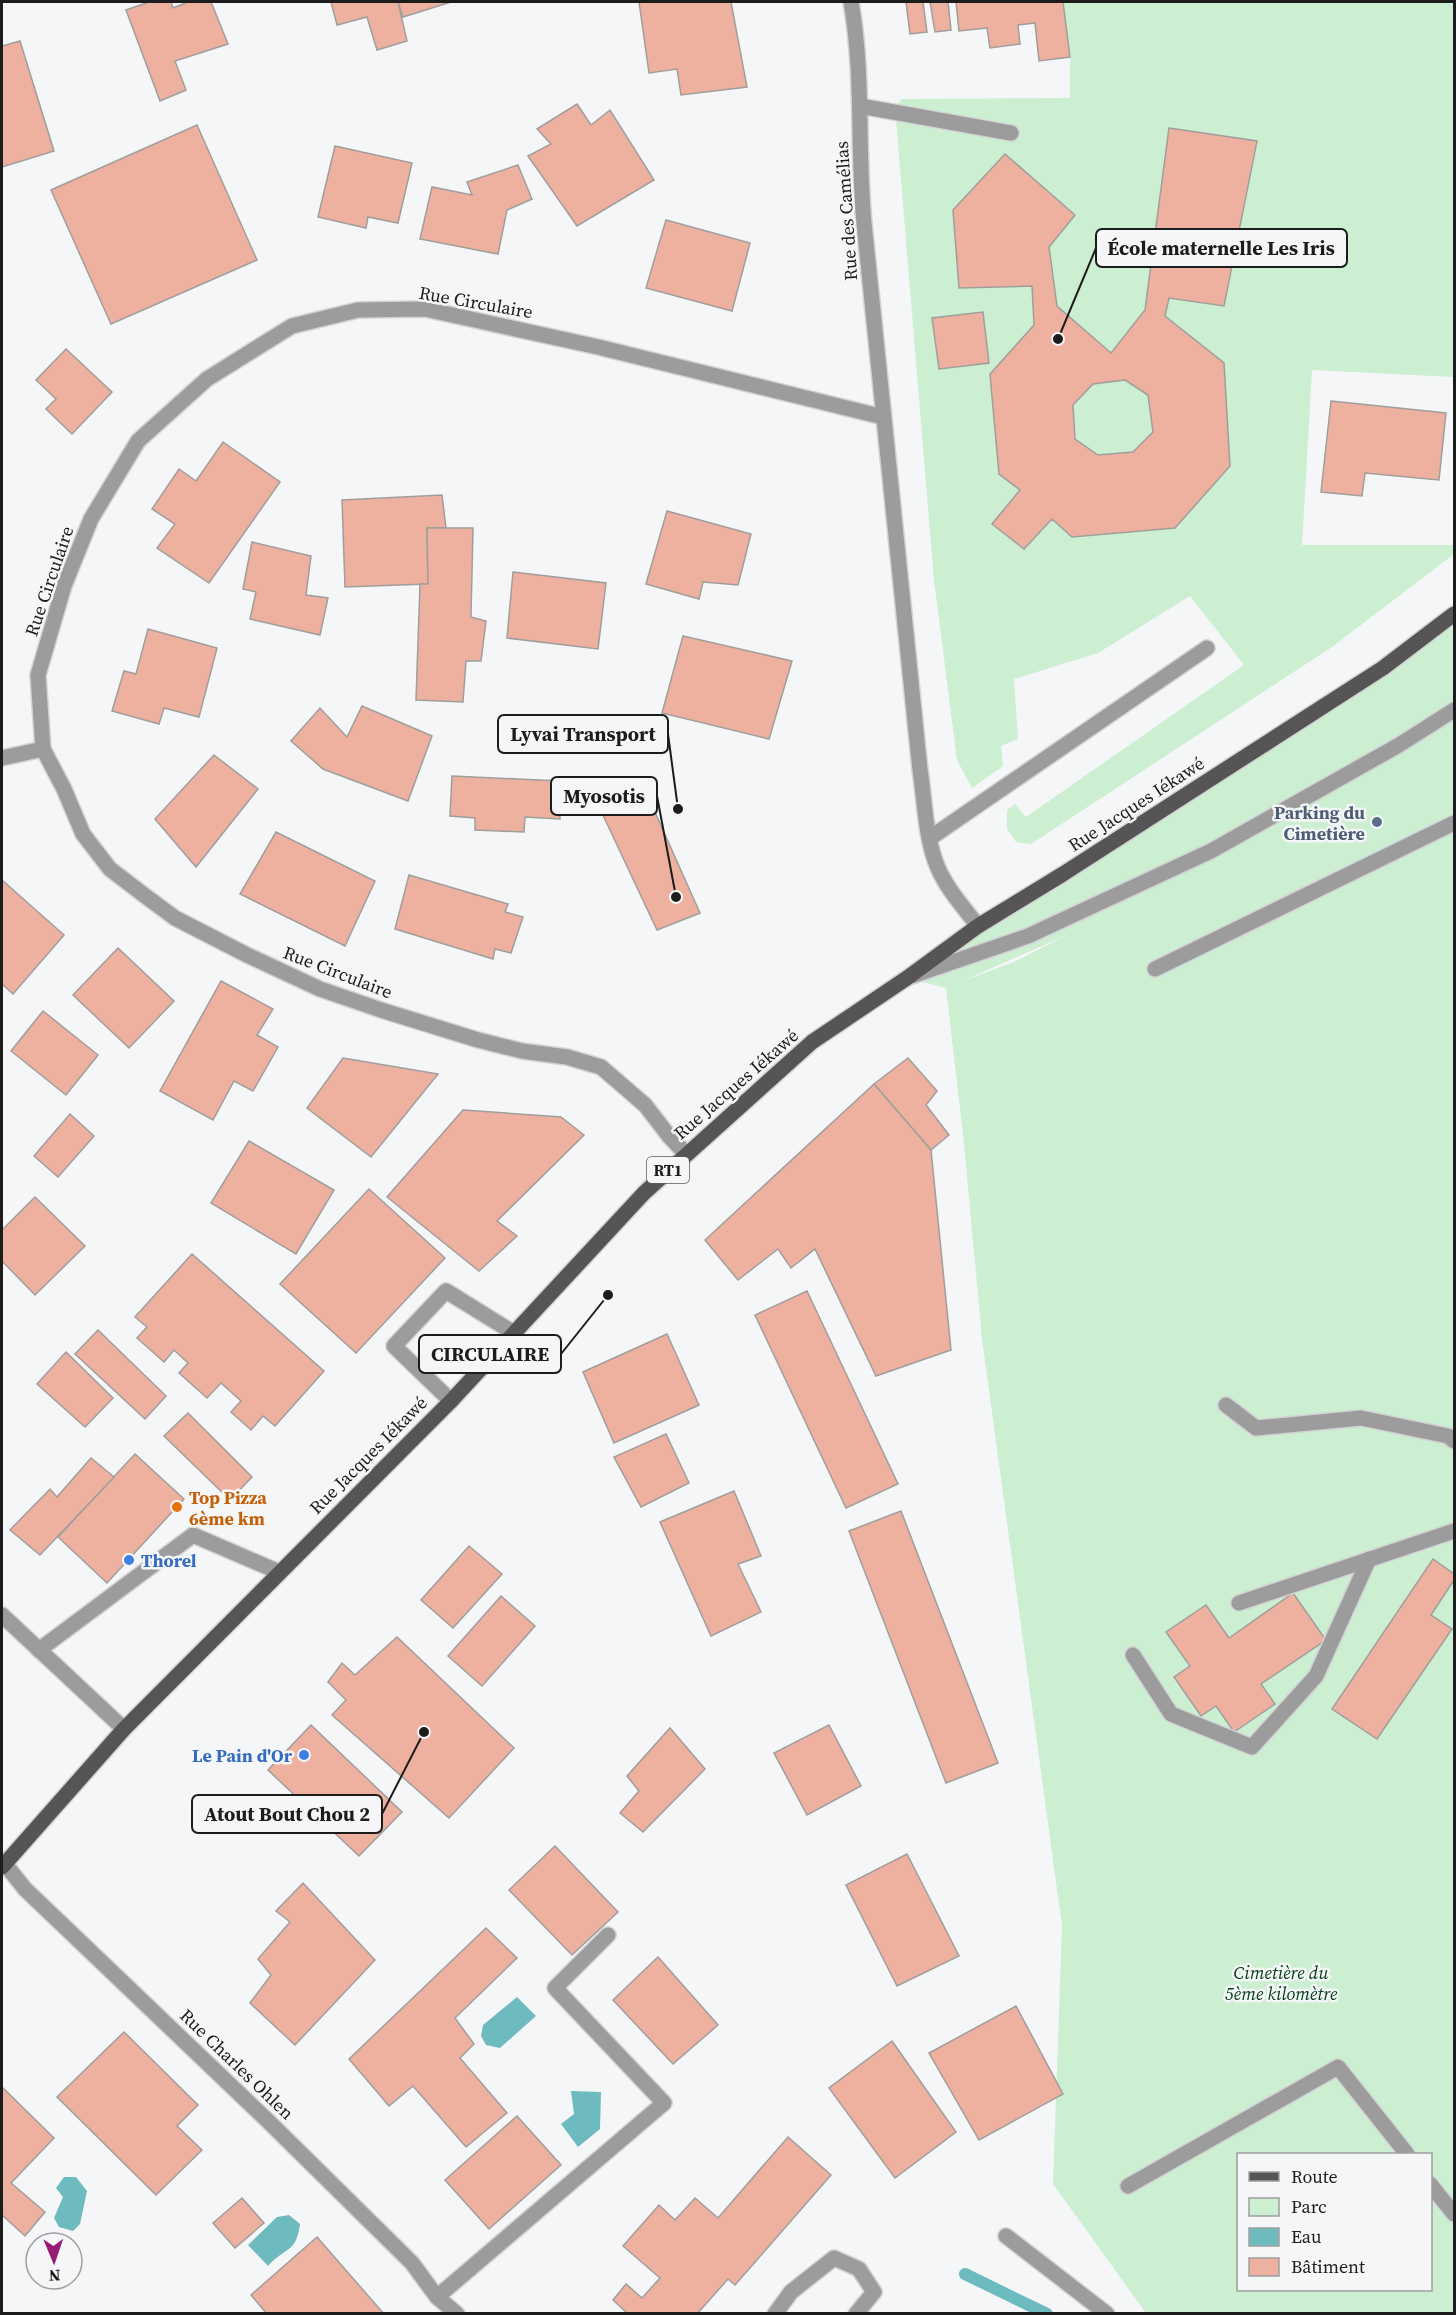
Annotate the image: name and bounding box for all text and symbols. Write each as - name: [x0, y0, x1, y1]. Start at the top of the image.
- street label: Rue des Camélias: [829, 140, 863, 282]
- callout: École maternelle Les Iris: [1096, 229, 1347, 267]
- text: École maternelle Les Iris: [1107, 234, 1335, 262]
- street label: Rue Circulaire: [417, 280, 535, 324]
- street label: Rue Circulaire: [18, 523, 80, 639]
- callout: Lyvai Transport: [498, 715, 668, 753]
- text: Lyvai Transport: [510, 720, 657, 748]
- street label: Rue Jacques Iékawé: [1063, 751, 1209, 857]
- callout: Myosotis: [551, 777, 657, 815]
- text: Myosotis: [563, 782, 645, 810]
- place label: Parking du Cimetière: [1274, 800, 1365, 846]
- marker: Parking du Cimetière: [1370, 815, 1384, 829]
- street label: Rue Circulaire: [280, 940, 396, 1004]
- street label: Rue Jacques Iékawé: [668, 1023, 804, 1145]
- road number: RT1: [647, 1157, 689, 1183]
- callout: CIRCULAIRE: [419, 1335, 561, 1373]
- text: CIRCULAIRE: [431, 1340, 549, 1368]
- street label: Rue Jacques Iékawé: [303, 1390, 433, 1520]
- place label: Top Pizza 6ème km: [189, 1485, 267, 1531]
- marker: Top Pizza 6ème km: [170, 1500, 184, 1514]
- place label: Thorel: [141, 1548, 197, 1573]
- marker: Thorel: [122, 1553, 136, 1567]
- place label: Le Pain d'Or: [192, 1743, 293, 1768]
- marker: Le Pain d'Or: [297, 1748, 311, 1762]
- callout: Atout Bout Chou 2: [192, 1795, 382, 1833]
- text: Atout Bout Chou 2: [204, 1800, 370, 1828]
- park label: Cimetière du 5ème kilomètre: [1225, 1960, 1338, 2006]
- street label: Rue Charles Ohlen: [175, 2003, 299, 2125]
- legend: [1237, 2153, 1432, 2291]
- text: Route: [1291, 2164, 1338, 2189]
- text: Parc: [1291, 2194, 1327, 2219]
- text: Eau: [1291, 2224, 1322, 2249]
- north arrow: [24, 2231, 84, 2291]
- text: Bâtiment: [1291, 2254, 1365, 2279]
- text: N: [48, 2265, 61, 2287]

